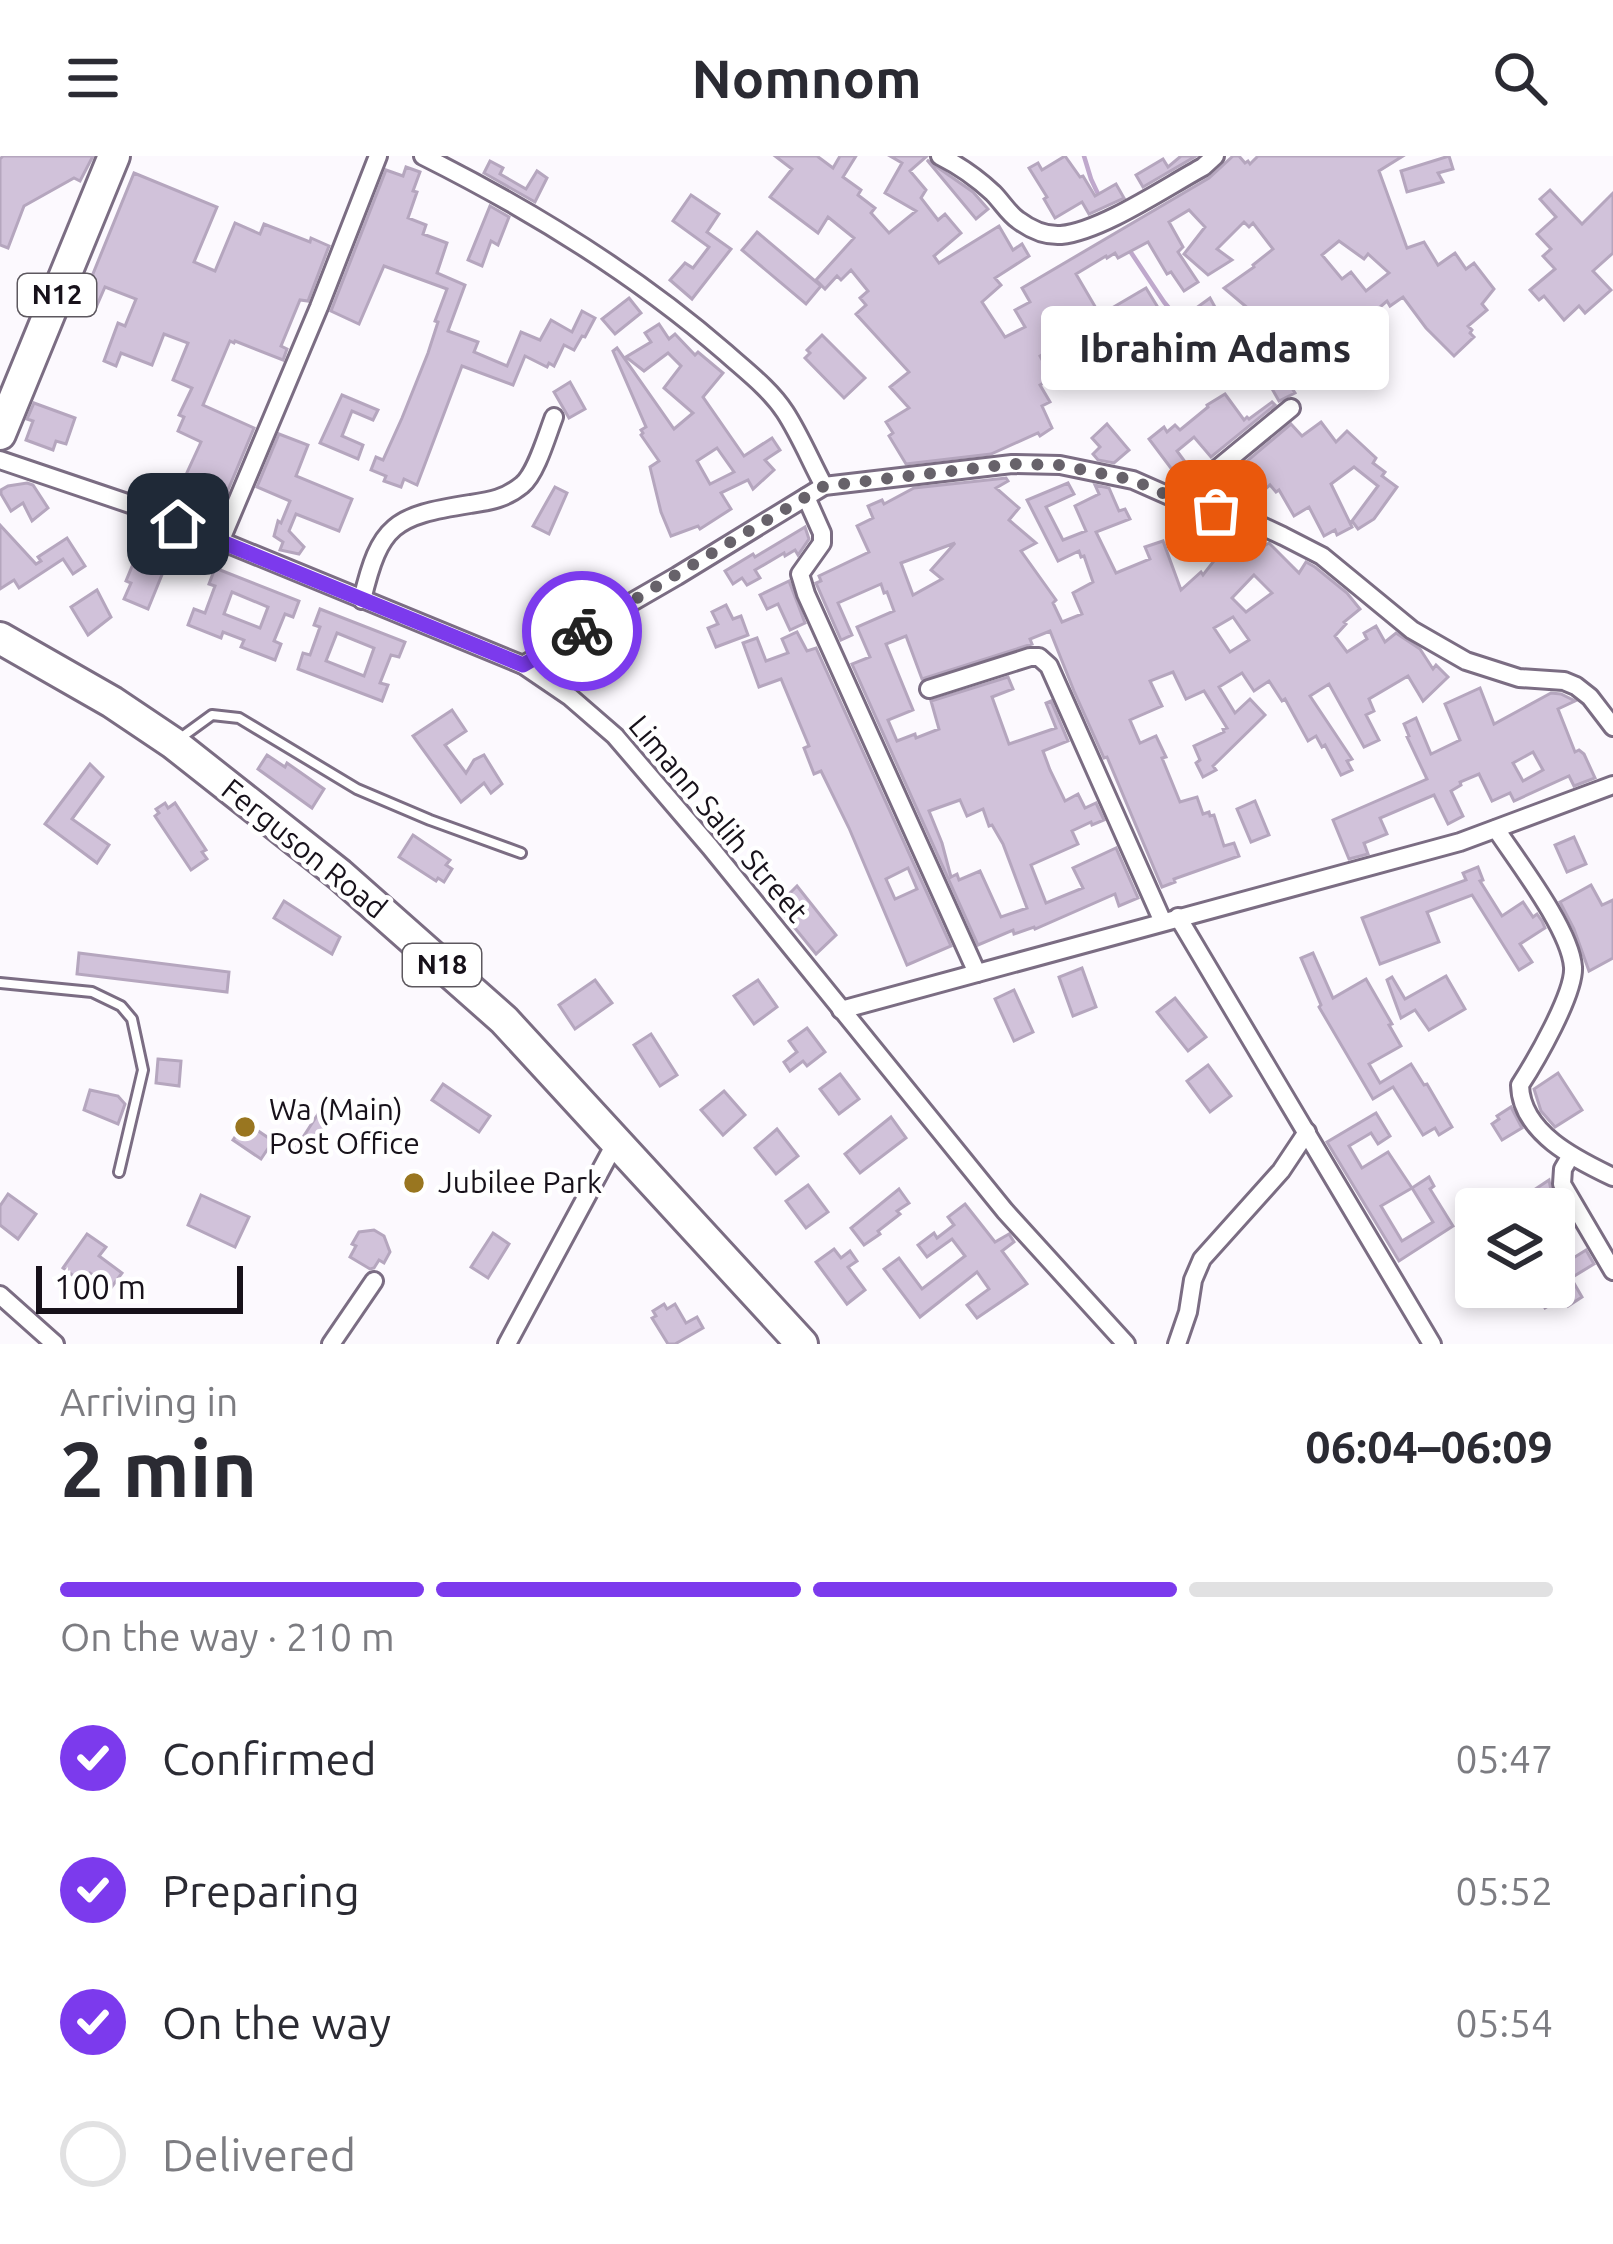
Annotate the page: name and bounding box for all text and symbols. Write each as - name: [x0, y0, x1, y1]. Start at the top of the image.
- icon: menu: [60, 45, 126, 111]
- icon: search: [1487, 45, 1553, 111]
- text: Nomnom: [692, 48, 922, 108]
- road number: N12: [18, 274, 96, 316]
- callout: Ibrahim Adams: [1042, 307, 1390, 391]
- text: Ibrahim Adams: [1079, 326, 1351, 369]
- pin: [1165, 460, 1267, 562]
- pin: [127, 473, 229, 575]
- icon: bag: [1183, 478, 1249, 544]
- icon: home: [145, 491, 211, 557]
- courier: [522, 571, 642, 691]
- icon: bike: [549, 598, 615, 664]
- street label: Limann Salih Street: [622, 708, 815, 929]
- street label: Ferguson Road: [216, 772, 394, 925]
- road number: N18: [403, 944, 481, 986]
- place label: Wa (Main) Post Office: [269, 1092, 420, 1160]
- marker: Wa (Main) Post Office: [232, 1114, 258, 1140]
- place label: Jubilee Park: [438, 1165, 602, 1199]
- marker: Jubilee Park: [401, 1170, 427, 1196]
- map controls: [1455, 1188, 1575, 1308]
- button: layers: [1455, 1188, 1575, 1308]
- scale bar: [36, 1260, 243, 1313]
- text: 100 m: [54, 1268, 146, 1305]
- text: Arriving in: [60, 1380, 238, 1423]
- text: 06:04–06:09: [1305, 1421, 1553, 1472]
- text: 2 min: [60, 1424, 257, 1512]
- text: On the way · 210 m: [60, 1615, 395, 1658]
- icon: check: [60, 1725, 126, 1791]
- text: Confirmed: [162, 1733, 377, 1784]
- text: 05:47: [1455, 1737, 1553, 1780]
- icon: check: [60, 1857, 126, 1923]
- text: Preparing: [162, 1865, 360, 1916]
- text: 05:52: [1455, 1869, 1553, 1912]
- icon: check: [60, 1989, 126, 2055]
- text: On the way: [162, 1997, 391, 2048]
- text: 05:54: [1455, 2001, 1553, 2044]
- text: Delivered: [162, 2129, 356, 2180]

